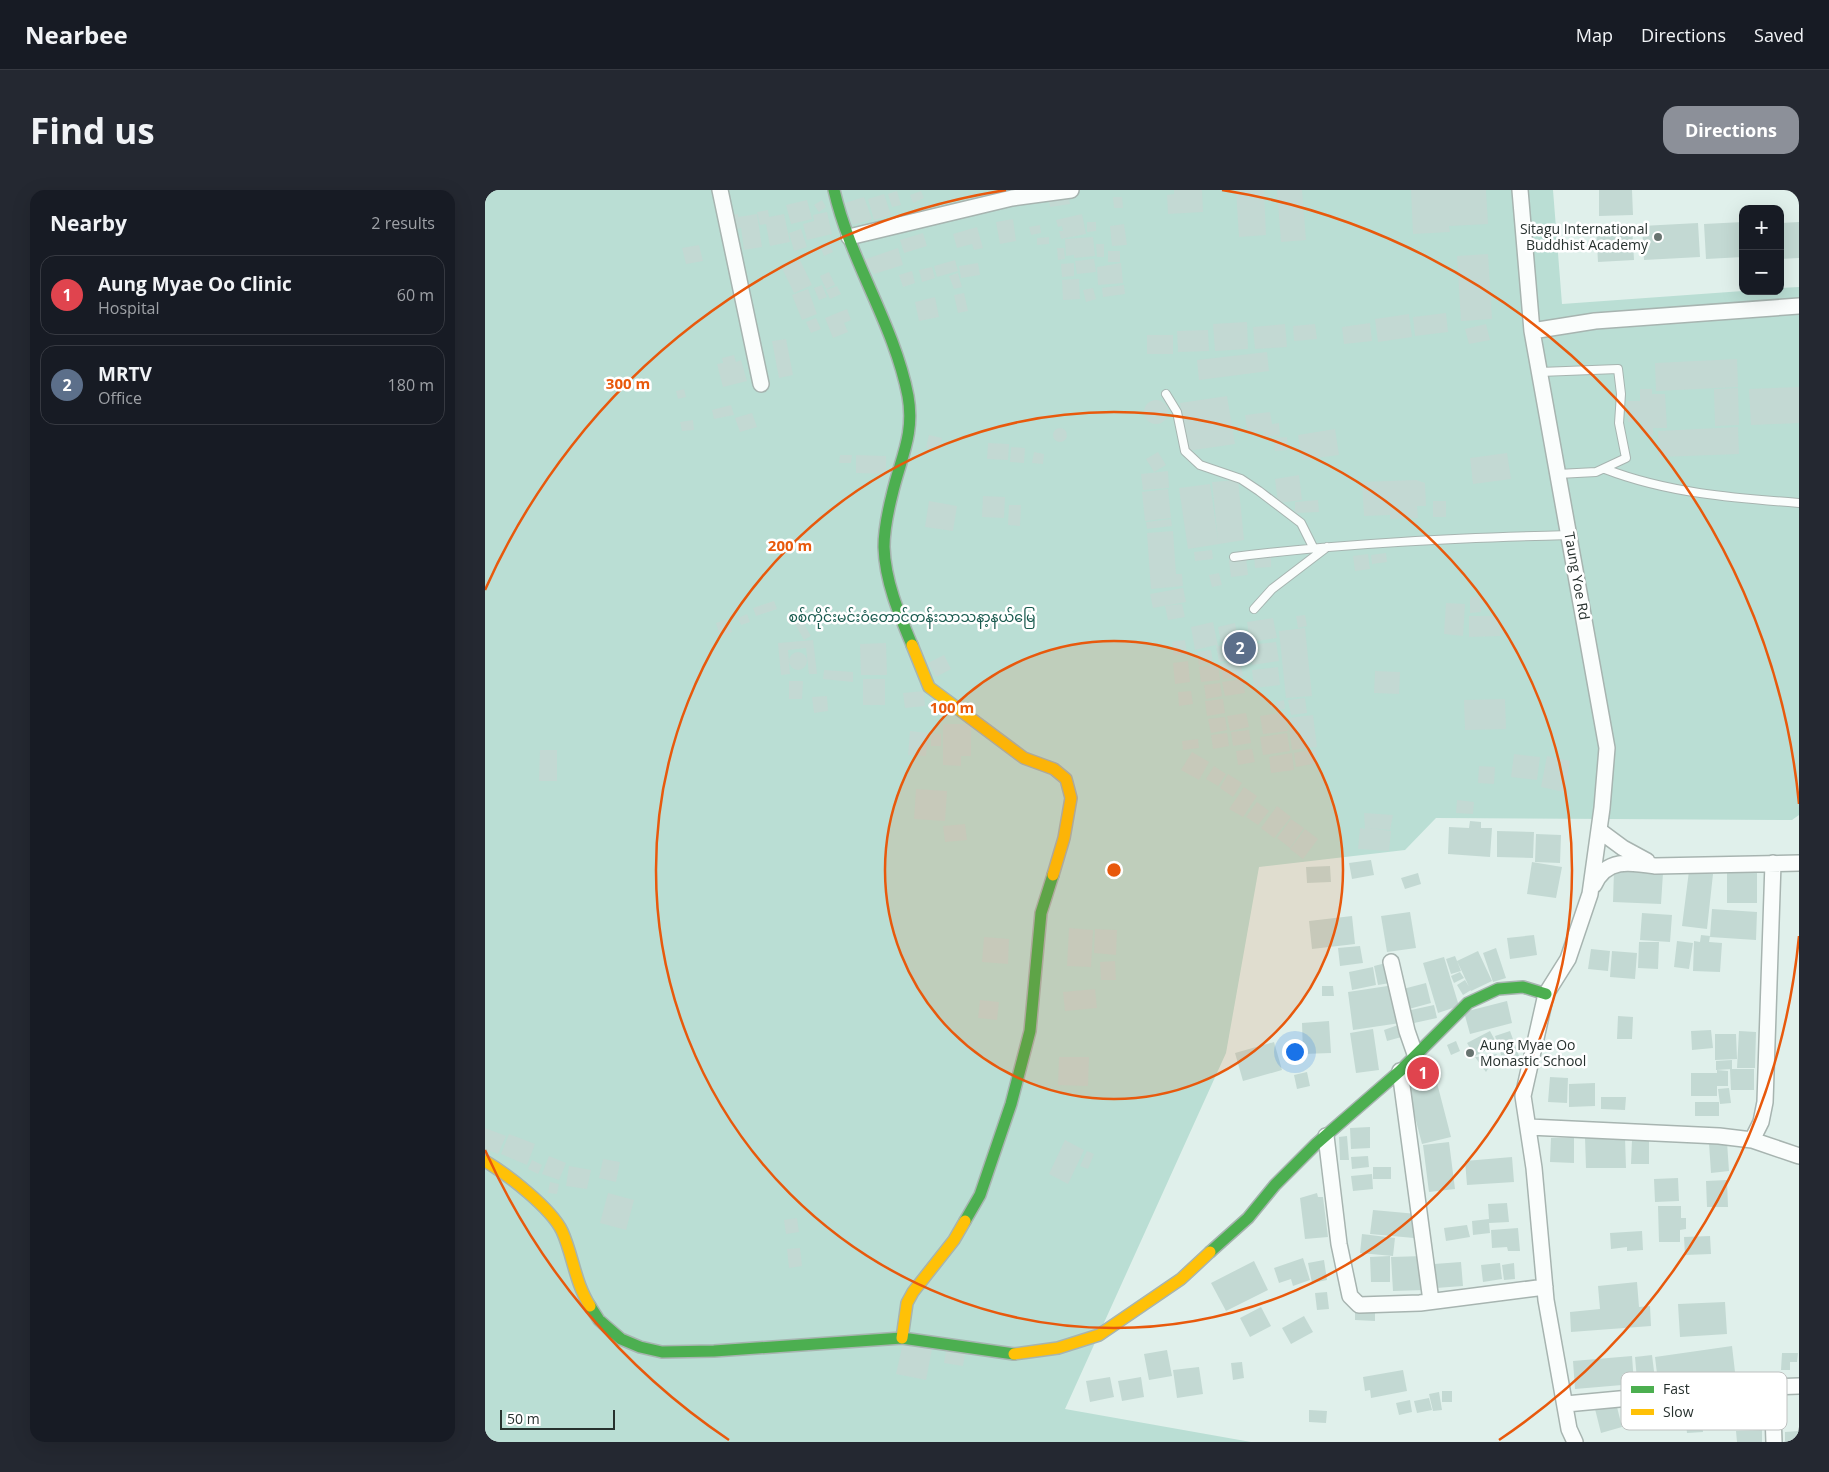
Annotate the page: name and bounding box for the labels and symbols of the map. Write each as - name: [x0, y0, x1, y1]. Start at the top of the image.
- place label: Sitagu International Buddhist Academy: [1520, 219, 1649, 254]
- marker: Sitagu International Buddhist Academy: [1652, 231, 1664, 243]
- text: 300 m: [606, 373, 650, 393]
- street label: Taung Yoe Rd: [1560, 531, 1595, 621]
- text: 200 m: [768, 535, 812, 555]
- park label: စစ်ကိုင်းမင်းဝံတောင်တန်းသာသနာ့နယ်မြေ: [788, 607, 1036, 629]
- pin: 2: [1224, 629, 1256, 667]
- text: 100 m: [930, 697, 974, 717]
- centre of rings: [1105, 861, 1123, 879]
- place label: Aung Myae Oo Monastic School: [1480, 1035, 1586, 1070]
- your location: [1282, 1039, 1308, 1065]
- marker: Aung Myae Oo Monastic School: [1464, 1047, 1476, 1059]
- pin: 1: [1407, 1054, 1439, 1092]
- legend: [1621, 1372, 1787, 1430]
- text: Fast: [1663, 1379, 1690, 1398]
- text: Slow: [1663, 1402, 1694, 1421]
- scale bar: [500, 1407, 615, 1430]

